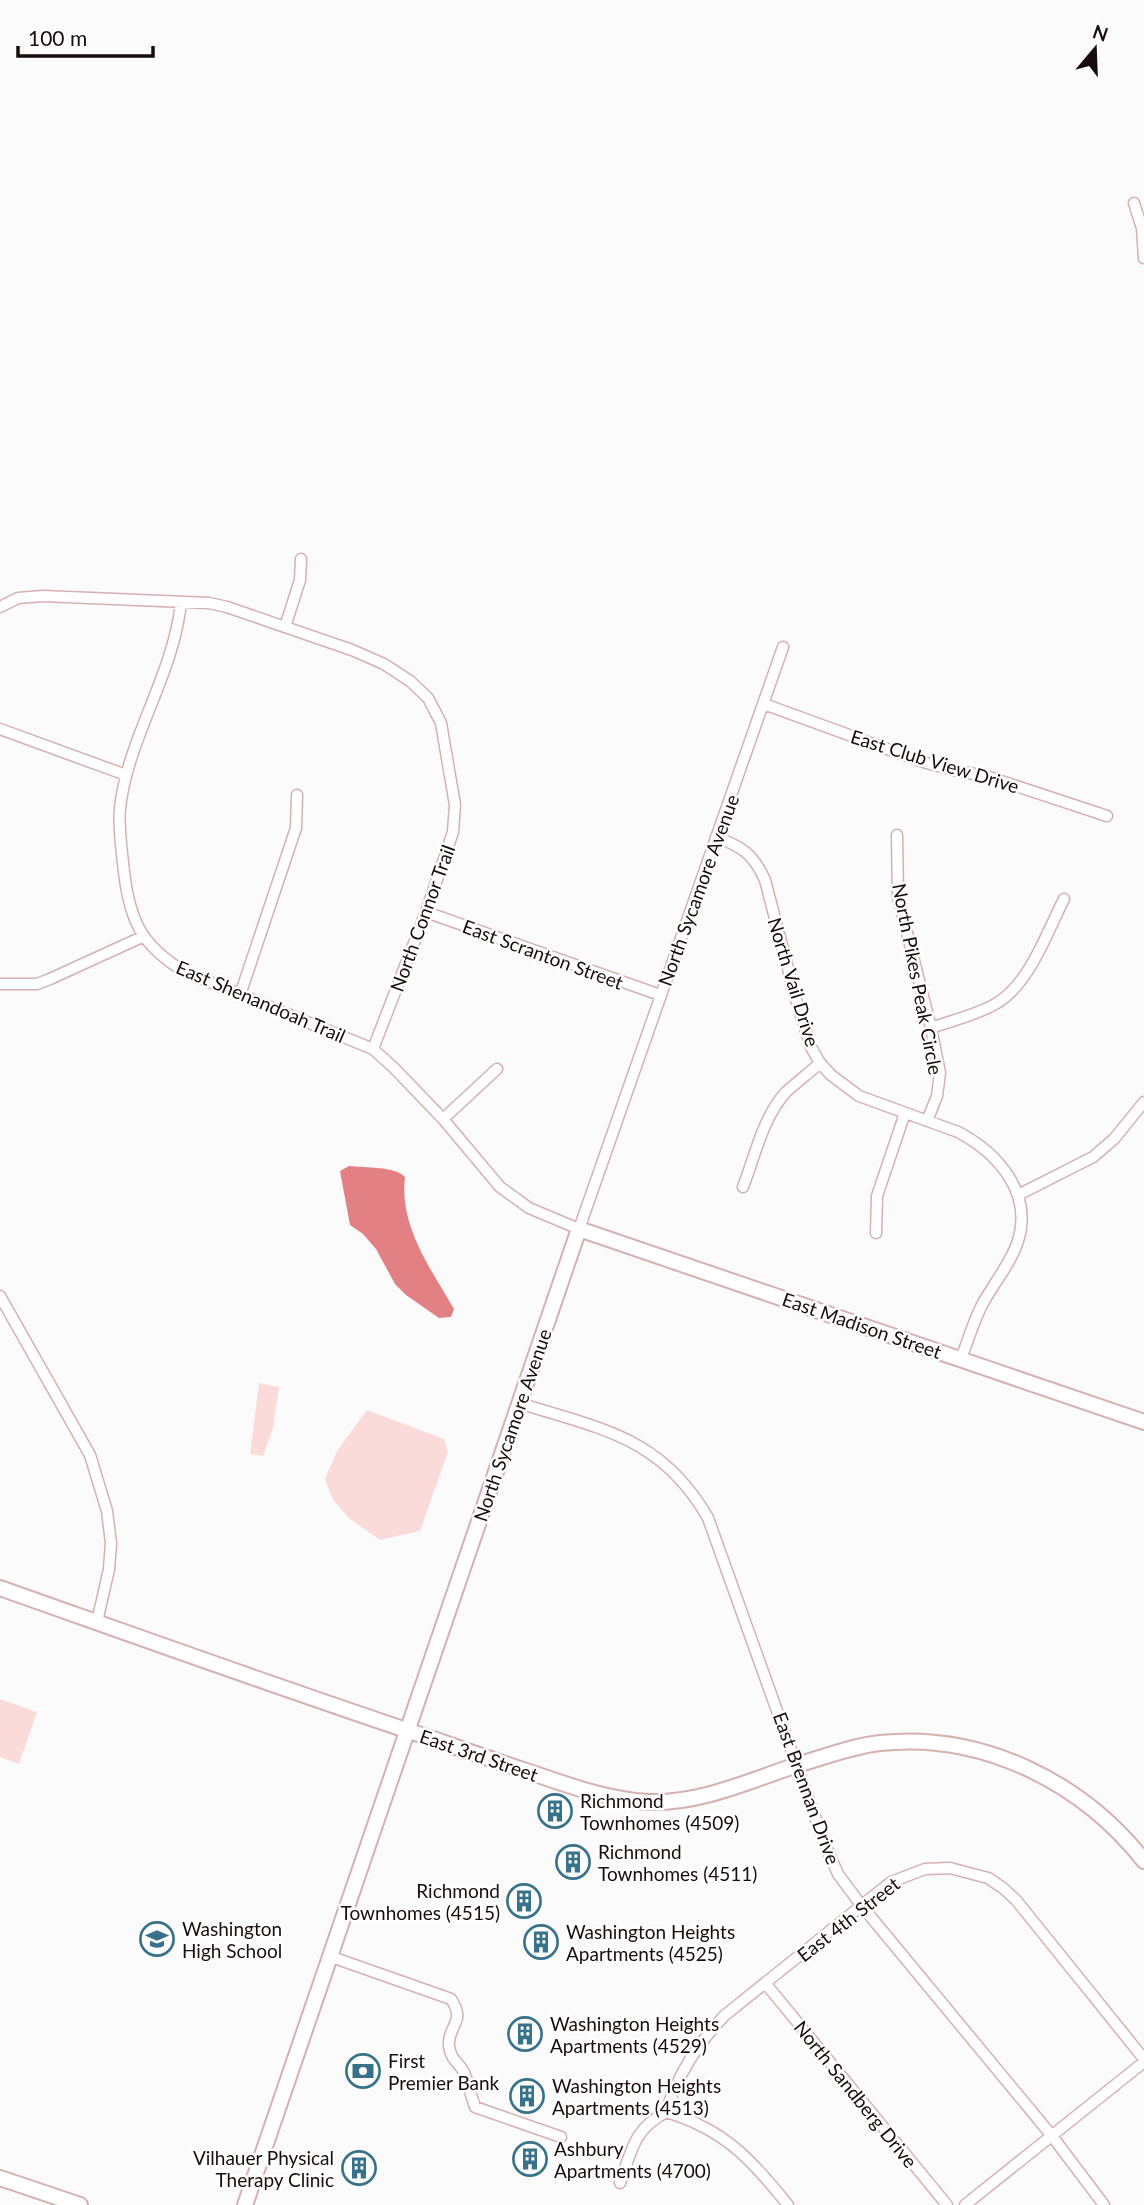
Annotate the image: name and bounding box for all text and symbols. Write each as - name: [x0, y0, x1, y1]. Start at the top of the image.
- scale bar: [18, 14, 152, 58]
- north arrow: [1060, 14, 1130, 84]
- text: N: [1090, 19, 1111, 46]
- text: 100 m: [28, 25, 87, 50]
- street label: East Club View Drive: [848, 724, 1022, 798]
- street label: North Sycamore Avenue: [653, 791, 743, 989]
- street label: North Connor Trail: [385, 841, 459, 995]
- street label: North Pikes Peak Circle: [888, 881, 948, 1077]
- street label: East Scranton Street: [460, 914, 627, 994]
- street label: North Vail Drive: [763, 915, 825, 1049]
- street label: East Shenandoah Trail: [173, 955, 349, 1047]
- street label: East Madison Street: [779, 1287, 945, 1363]
- street label: North Sycamore Avenue: [468, 1326, 556, 1524]
- street label: East Brennan Drive: [769, 1709, 845, 1867]
- street label: East 3rd Street: [417, 1724, 541, 1786]
- place label: Richmond Townhomes (4509): [580, 1789, 739, 1834]
- building icon: Richmond Townhomes (4509): [536, 1792, 574, 1830]
- place label: Richmond Townhomes (4511): [598, 1840, 757, 1885]
- building icon: Richmond Townhomes (4511): [554, 1843, 592, 1881]
- street label: East 4th Street: [792, 1872, 904, 1966]
- place label: Richmond Townhomes (4515): [341, 1879, 500, 1924]
- building icon: Richmond Townhomes (4515): [505, 1882, 543, 1920]
- place label: Washington High School: [182, 1917, 282, 1962]
- school or university icon: Washington High School: [138, 1920, 176, 1958]
- place label: Washington Heights Apartments (4525): [566, 1920, 735, 1965]
- building icon: Washington Heights Apartments (4525): [522, 1923, 560, 1961]
- place label: Washington Heights Apartments (4529): [550, 2012, 719, 2057]
- building icon: Washington Heights Apartments (4529): [506, 2015, 544, 2053]
- street label: North Sandberg Drive: [790, 2016, 922, 2172]
- place label: First Premier Bank: [388, 2049, 500, 2094]
- bank icon: First Premier Bank: [344, 2052, 382, 2090]
- place label: Washington Heights Apartments (4513): [552, 2074, 721, 2119]
- building icon: Washington Heights Apartments (4513): [508, 2077, 546, 2115]
- place label: Ashbury Apartments (4700): [554, 2137, 711, 2182]
- building icon: Ashbury Apartments (4700): [511, 2140, 549, 2178]
- place label: Vilhauer Physical Therapy Clinic: [193, 2146, 334, 2191]
- building icon: Vilhauer Physical Therapy Clinic: [340, 2149, 378, 2187]

